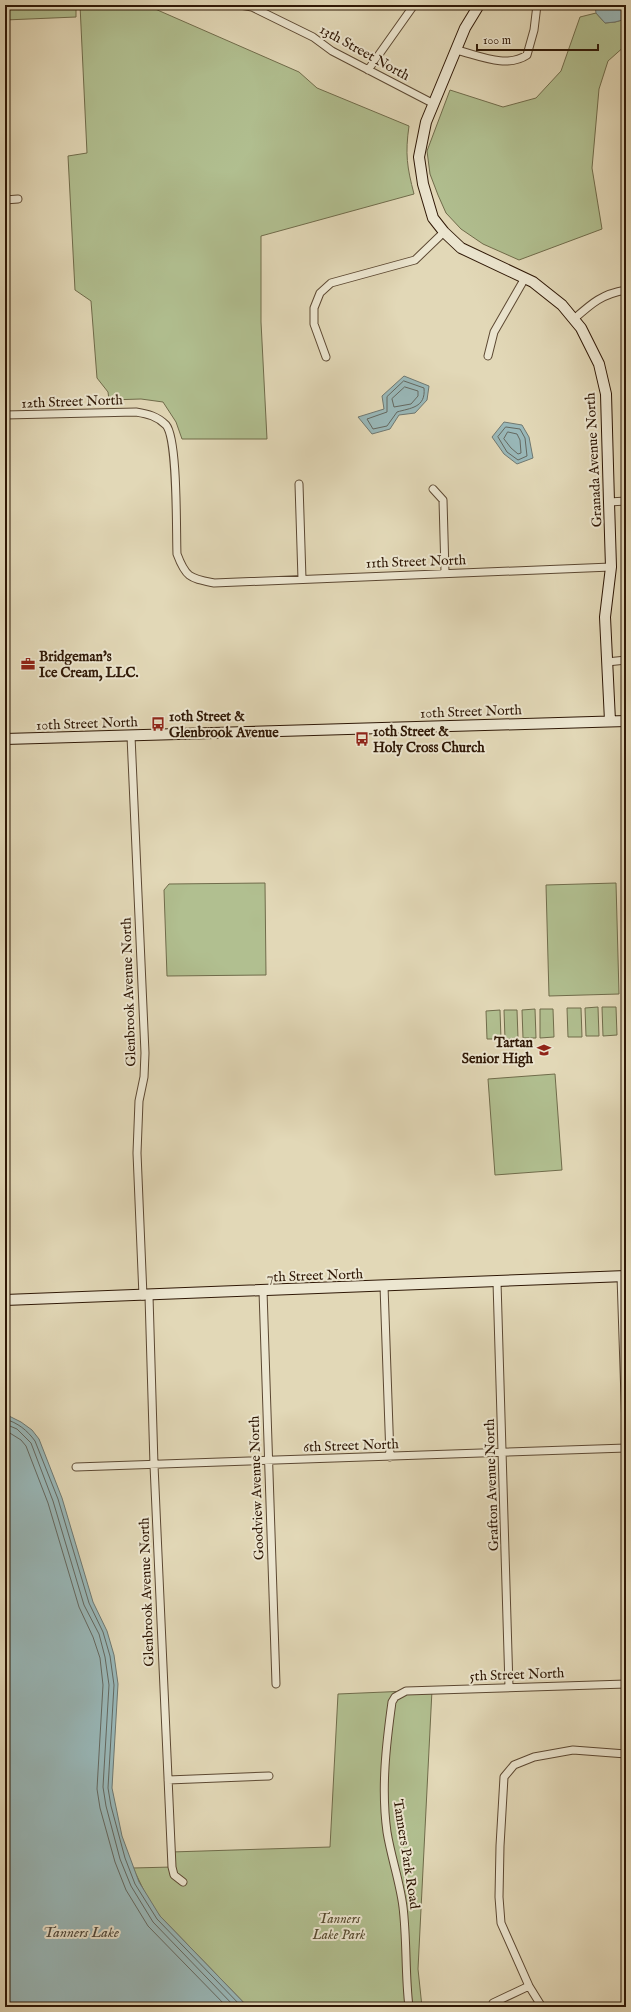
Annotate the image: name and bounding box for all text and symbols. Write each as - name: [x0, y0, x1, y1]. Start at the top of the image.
- street label: 13th Street North: [316, 21, 413, 85]
- scale bar: [477, 26, 598, 52]
- text: 100 m: [483, 33, 511, 48]
- street label: 12th Street North: [21, 391, 124, 413]
- street label: Granada Avenue North: [581, 392, 607, 528]
- street label: 11th Street North: [366, 551, 467, 573]
- place label: Bridgeman's Ice Cream, LLC.: [39, 648, 138, 682]
- office icon: Bridgeman's Ice Cream, LLC.: [20, 656, 36, 672]
- street label: 10th Street North: [420, 701, 523, 723]
- place label: 10th Street & Glenbrook Avenue: [169, 708, 279, 742]
- street label: 10th Street North: [36, 713, 139, 735]
- bus stop icon: 10th Street & Glenbrook Avenue: [150, 716, 166, 732]
- place label: 10th Street & Holy Cross Church: [373, 723, 485, 757]
- bus stop icon: 10th Street & Holy Cross Church: [354, 731, 370, 747]
- street label: Glenbrook Avenue North: [117, 916, 141, 1067]
- place label: Tartan Senior High: [462, 1034, 534, 1068]
- school or university icon: Tartan Senior High: [536, 1042, 552, 1058]
- street label: 7th Street North: [267, 1265, 364, 1287]
- street label: Goodview Avenue North: [245, 1415, 269, 1561]
- street label: Grafton Avenue North: [481, 1418, 503, 1552]
- street label: 6th Street North: [303, 1435, 400, 1457]
- street label: Glenbrook Avenue North: [135, 1516, 159, 1667]
- street label: 5th Street North: [469, 1664, 565, 1686]
- street label: Tanners Park Road: [388, 1798, 424, 1911]
- park label: Tanners Lake Park: [312, 1910, 366, 1944]
- water label: Tanners Lake: [43, 1923, 119, 1942]

